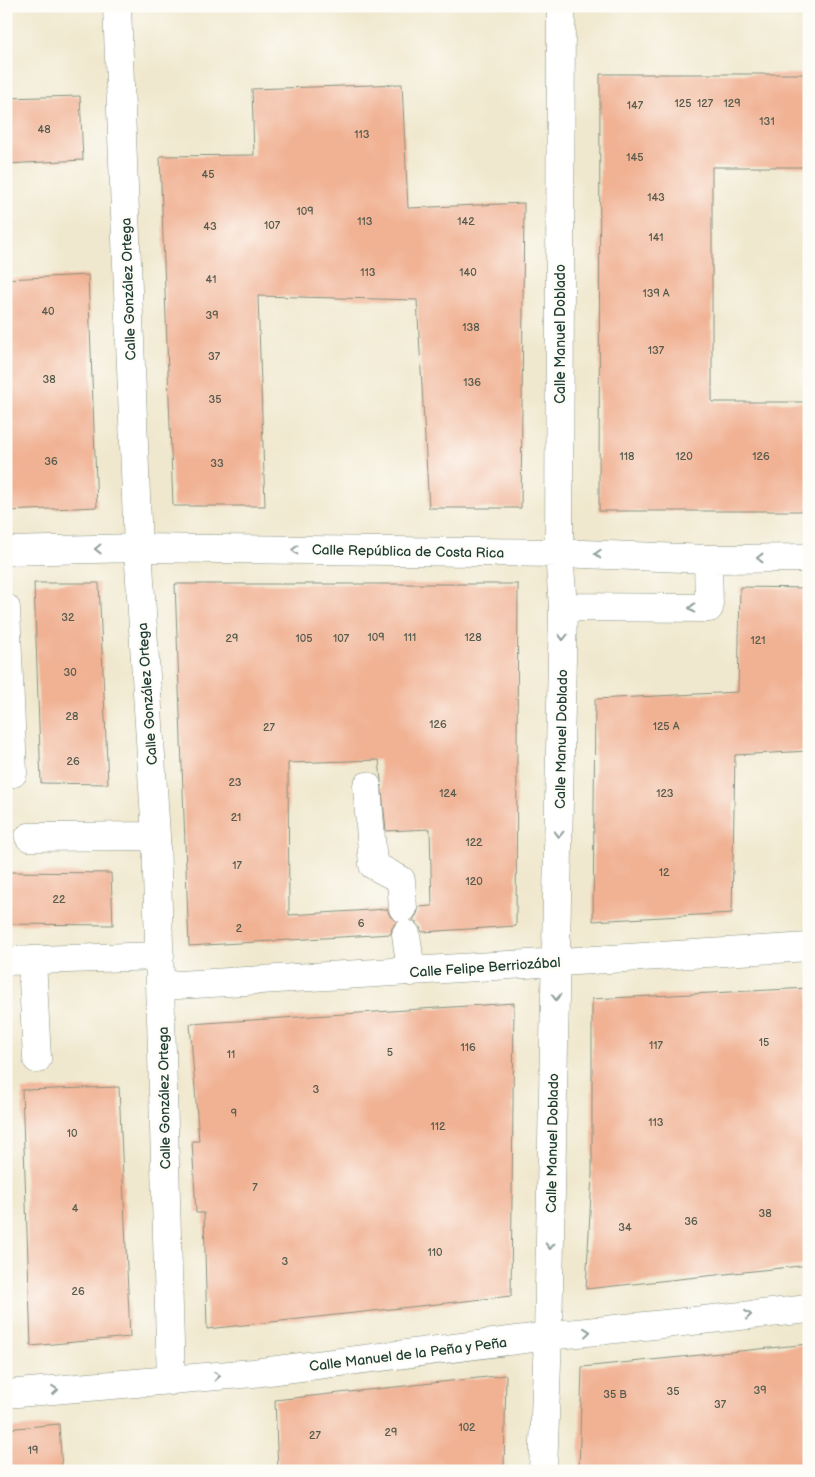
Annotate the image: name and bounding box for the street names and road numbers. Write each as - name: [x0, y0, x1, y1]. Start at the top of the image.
- street label: Calle González Ortega: [118, 217, 139, 361]
- street label: Calle Manuel Doblado: [552, 264, 569, 404]
- street label: Calle República de Costa Rica: [312, 541, 504, 562]
- street label: Calle González Ortega: [134, 622, 161, 766]
- street label: Calle Manuel Doblado: [552, 669, 571, 809]
- street label: Calle Felipe Berriozábal: [409, 954, 561, 981]
- street label: Calle González Ortega: [155, 1026, 174, 1170]
- street label: Calle Manuel Doblado: [543, 1073, 562, 1213]
- street label: Calle Manuel de la Peña y Peña: [308, 1334, 508, 1375]

